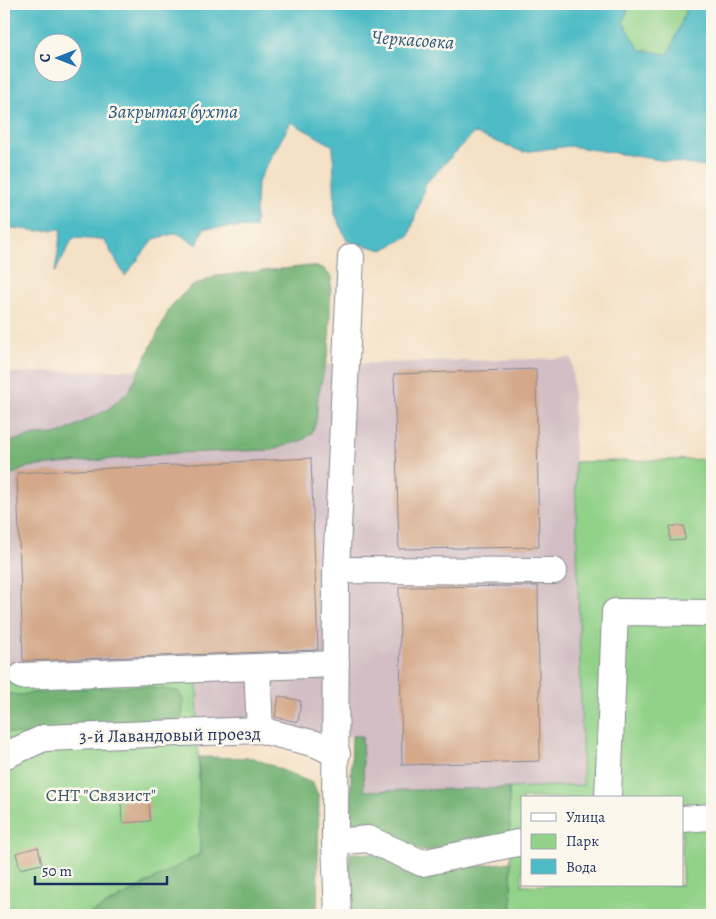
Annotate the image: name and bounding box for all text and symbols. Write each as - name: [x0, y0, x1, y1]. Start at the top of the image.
- water label: Черкасовка: [371, 24, 455, 56]
- north arrow: [32, 32, 82, 82]
- text: С: [36, 53, 55, 62]
- water label: Закрытая бухта: [108, 99, 238, 125]
- street label: 3-й Лавандовый проезд: [79, 721, 261, 749]
- park label: СНТ "Связист": [46, 783, 156, 807]
- legend: [521, 796, 684, 886]
- text: Улица: [566, 807, 605, 827]
- text: Парк: [566, 831, 599, 851]
- scale bar: [35, 854, 168, 886]
- text: Вода: [566, 857, 597, 877]
- text: 50 m: [42, 861, 72, 881]

